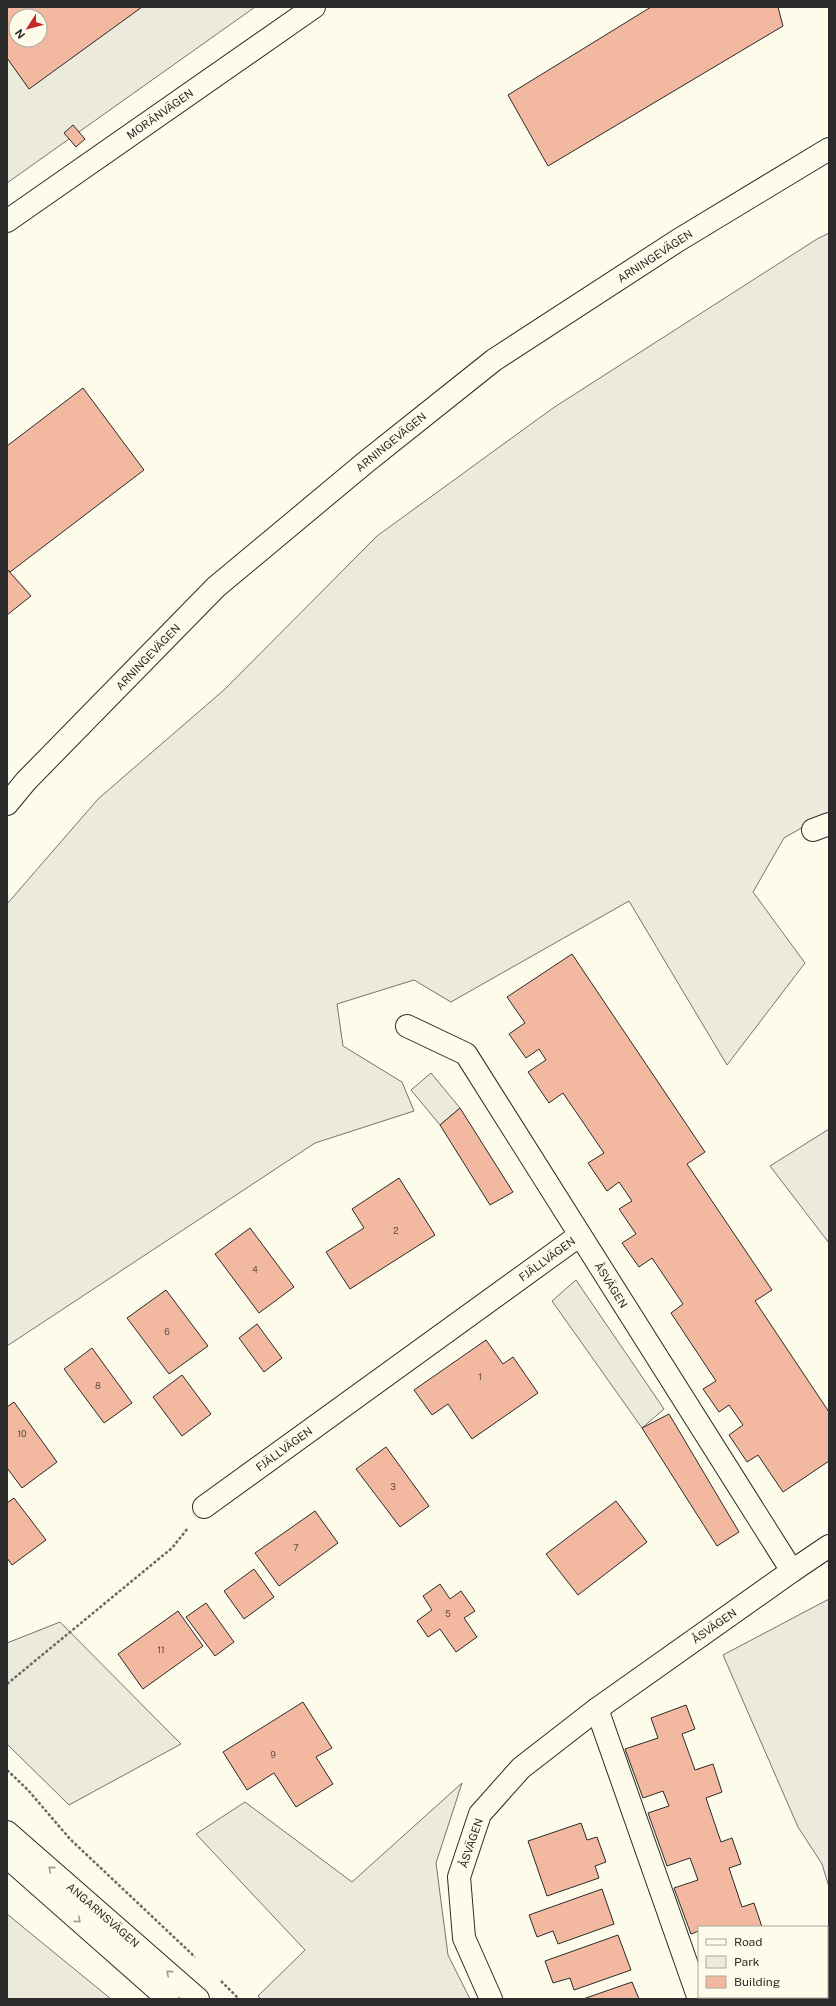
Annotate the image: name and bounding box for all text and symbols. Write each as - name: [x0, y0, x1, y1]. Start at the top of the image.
- north arrow: [8, 8, 48, 48]
- text: N: [13, 27, 27, 41]
- street label: MORÄNVÄGEN: [124, 86, 195, 141]
- street label: ARNINGEVÄGEN: [615, 227, 695, 285]
- street label: ARNINGEVÄGEN: [353, 409, 428, 474]
- street label: ARNINGEVÄGEN: [113, 621, 182, 692]
- house number: 2: [393, 1225, 399, 1236]
- street label: FJÄLLVÄGEN: [516, 1234, 577, 1283]
- street label: ÅSVÄGEN: [592, 1259, 631, 1310]
- house number: 4: [252, 1264, 258, 1275]
- house number: 6: [164, 1326, 170, 1337]
- house number: 1: [478, 1371, 482, 1382]
- house number: 8: [95, 1380, 101, 1391]
- street label: FJÄLLVÄGEN: [253, 1424, 314, 1473]
- house number: 10: [17, 1428, 27, 1439]
- house number: 3: [390, 1481, 396, 1492]
- house number: 7: [293, 1542, 299, 1553]
- street label: ÅSVÄGEN: [689, 1605, 739, 1646]
- house number: 5: [445, 1608, 451, 1619]
- house number: 11: [157, 1644, 165, 1655]
- house number: 9: [270, 1749, 276, 1760]
- street label: ÅSVÄGEN: [456, 1816, 485, 1869]
- one-way arrow: [48, 1866, 55, 1873]
- street label: ANGARNSVÄGEN: [64, 1880, 142, 1950]
- one-way arrow: [73, 1915, 81, 1922]
- legend: [698, 1926, 828, 1998]
- text: Road: [734, 1935, 762, 1949]
- text: Park: [734, 1955, 760, 1969]
- one-way arrow: [166, 1971, 174, 1978]
- text: Building: [734, 1975, 780, 1989]

